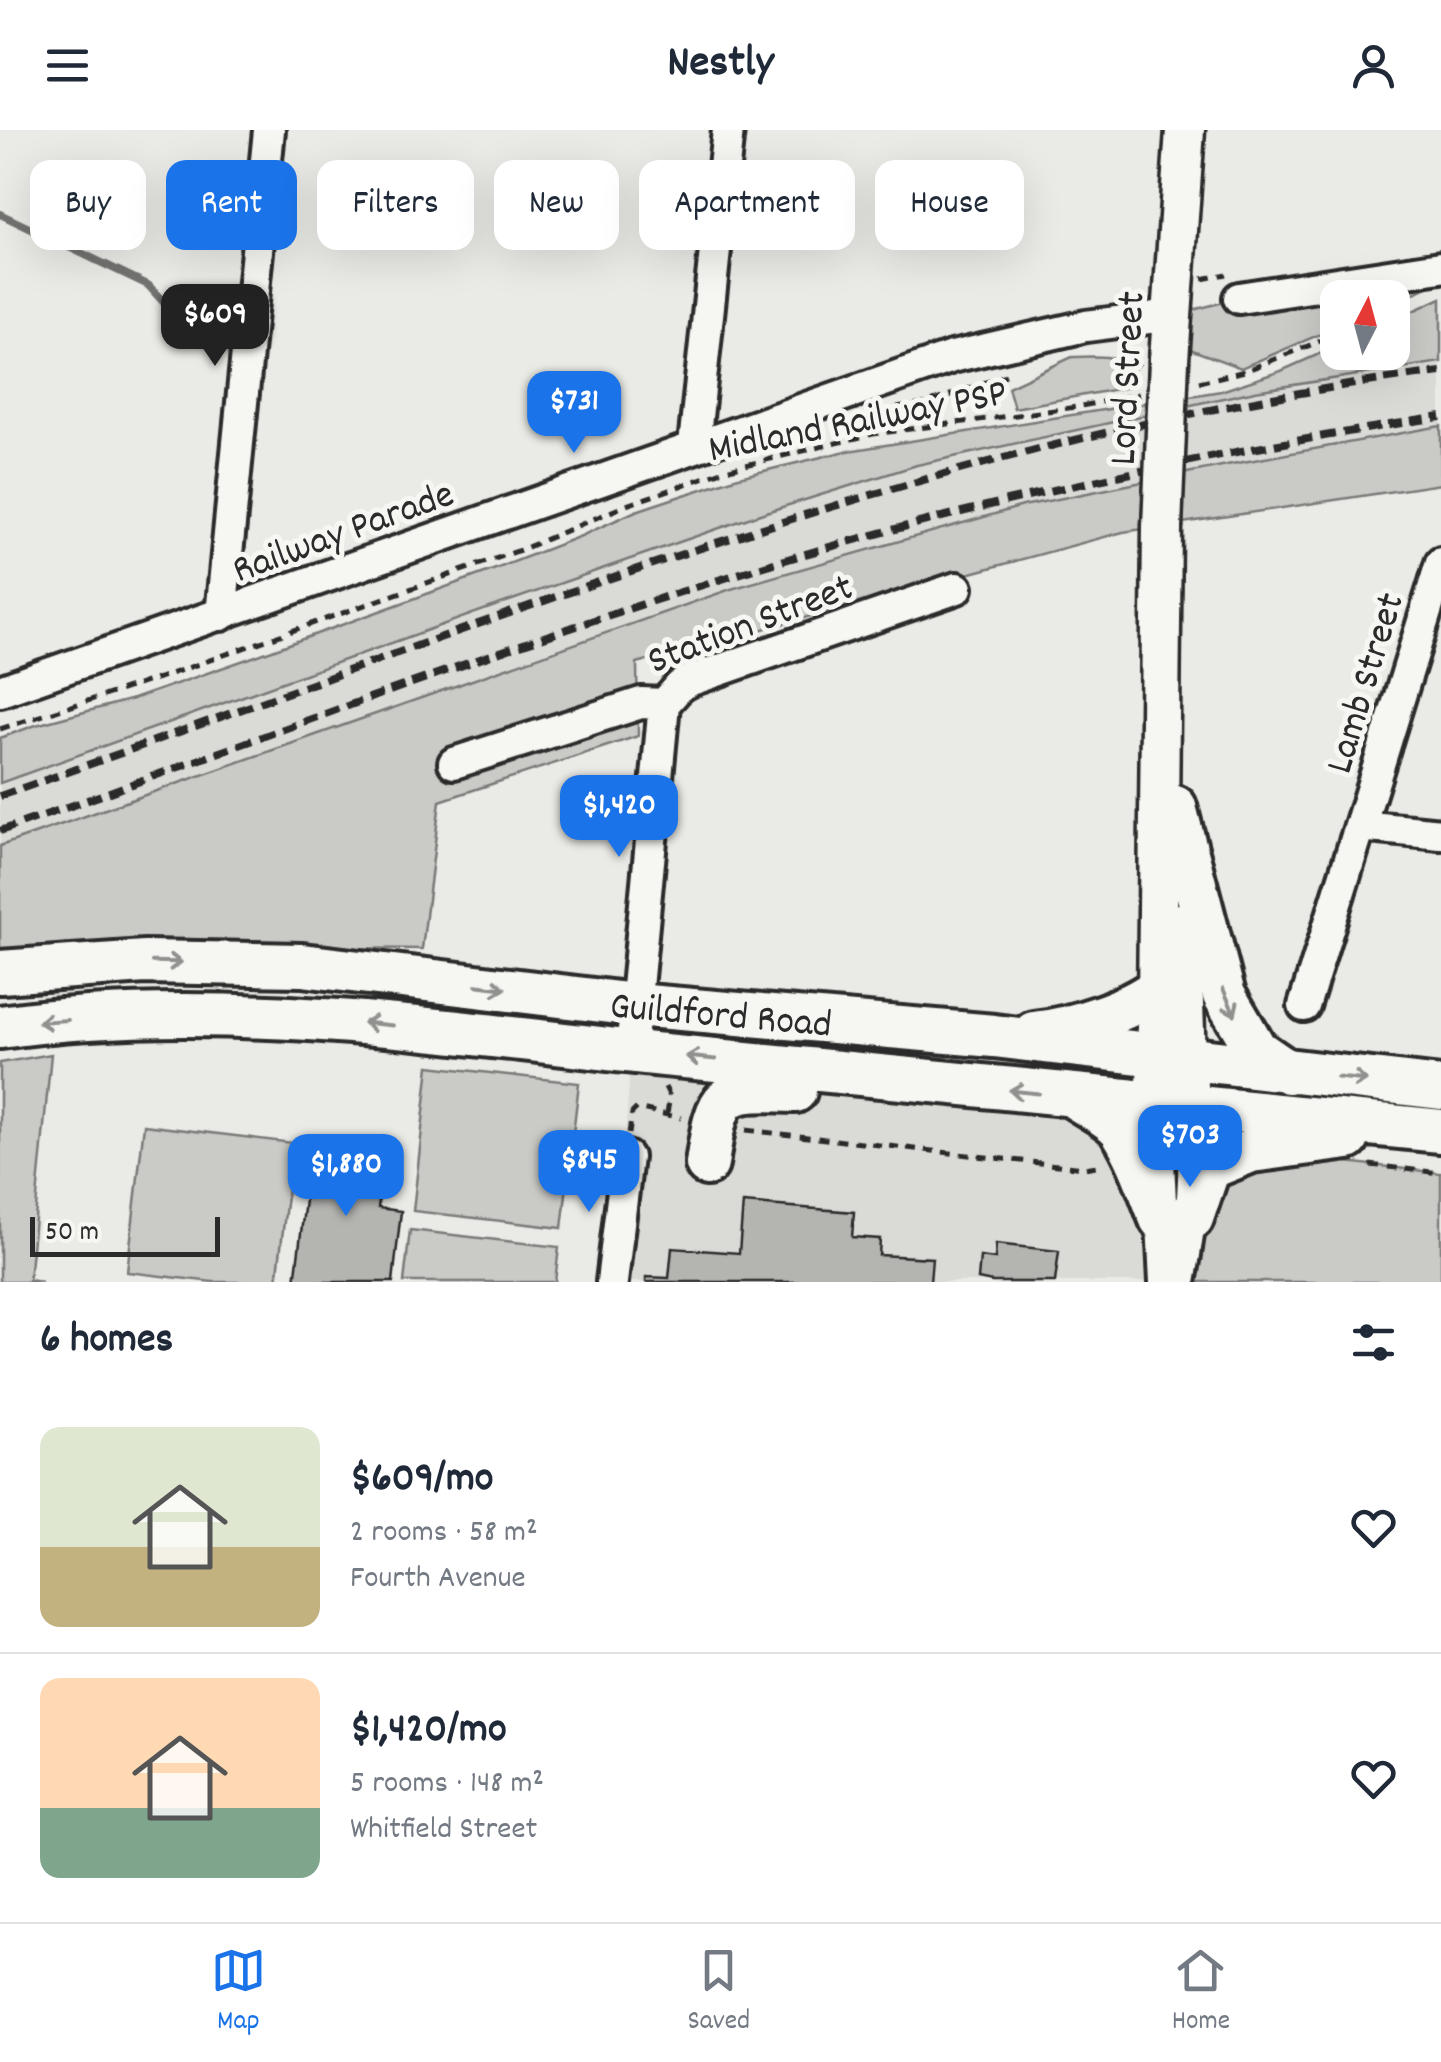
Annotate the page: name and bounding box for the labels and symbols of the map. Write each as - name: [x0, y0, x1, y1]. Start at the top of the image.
- north arrow: [1320, 280, 1410, 370]
- pin: $609: [156, 284, 274, 369]
- street label: Lord Street: [1097, 290, 1164, 467]
- street label: Midland Railway PSP: [704, 367, 1012, 481]
- pin: $731: [515, 371, 633, 456]
- street label: Railway Parade: [226, 469, 463, 602]
- street label: Station Street: [640, 562, 862, 692]
- street label: Lamb Street: [1314, 586, 1423, 781]
- pin: $1,420: [538, 775, 700, 860]
- one-way arrow: [151, 953, 183, 972]
- one-way arrow: [474, 978, 506, 997]
- street label: Guildford Road: [607, 980, 834, 1057]
- one-way arrow: [1220, 986, 1239, 1016]
- one-way arrow: [37, 1011, 69, 1030]
- one-way arrow: [362, 1014, 394, 1033]
- one-way arrow: [685, 1049, 717, 1068]
- one-way arrow: [1336, 1070, 1368, 1089]
- one-way arrow: [1008, 1082, 1041, 1101]
- pin: $703: [1131, 1105, 1249, 1190]
- pin: $845: [530, 1130, 648, 1215]
- pin: $1,880: [265, 1134, 427, 1219]
- scale bar: [30, 1212, 220, 1256]

